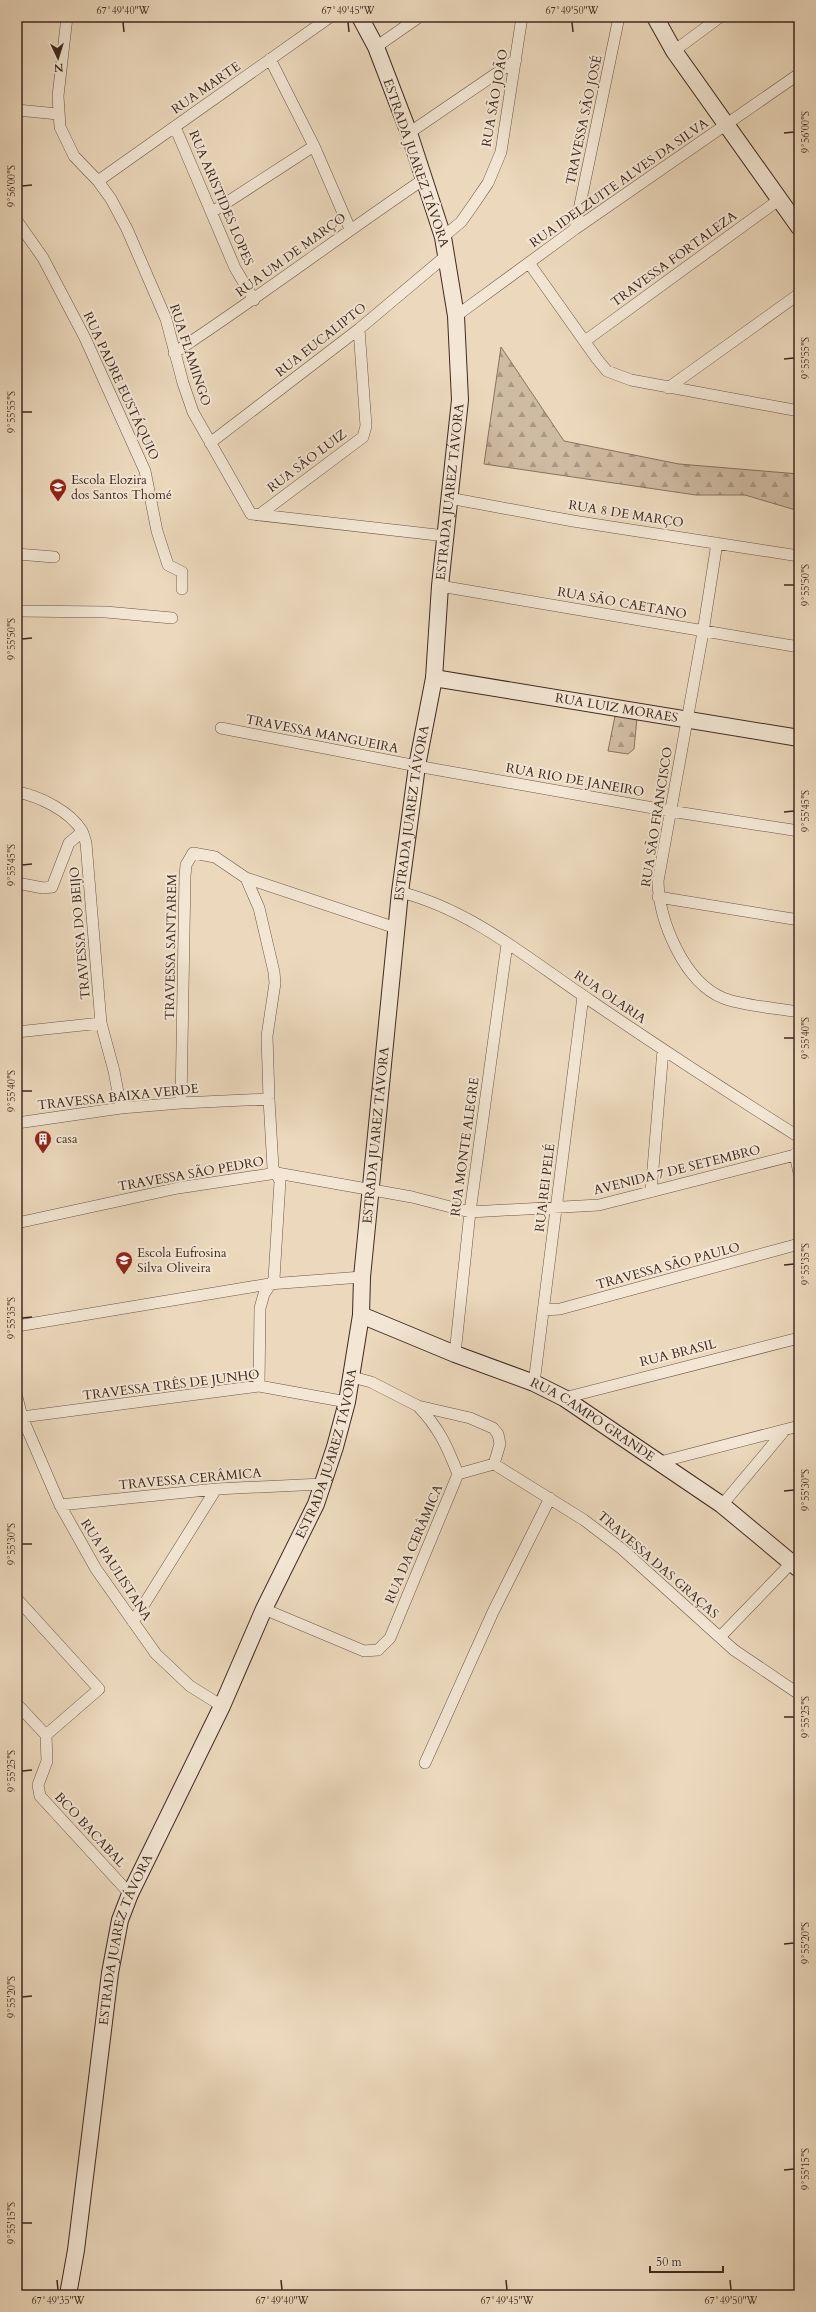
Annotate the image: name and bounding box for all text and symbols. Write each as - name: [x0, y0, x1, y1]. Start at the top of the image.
- text: 67°49'40"W: [96, 4, 151, 18]
- text: 67°49'45"W: [321, 4, 376, 18]
- text: 67°49'50"W: [545, 4, 600, 18]
- north arrow: [38, 38, 78, 78]
- street label: RUA SÃO JOÃO: [478, 48, 512, 148]
- street label: TRAVESSA SÃO JOSÉ: [561, 54, 607, 186]
- street label: RUA MARTE: [168, 58, 244, 118]
- text: N: [53, 60, 64, 75]
- street label: ESTRADA JUAREZ TÁVORA: [379, 76, 454, 251]
- text: 9°56'00"S: [799, 111, 813, 153]
- street label: RUA IDELZUITE ALVES DA SILVA: [526, 114, 713, 252]
- street label: RUA ARISTIDES LOPES: [184, 128, 258, 268]
- text: 9°56'00"S: [5, 165, 19, 207]
- street label: TRAVESSA FORTALEZA: [607, 207, 741, 311]
- street label: RUA UM DE MARÇO: [232, 209, 350, 301]
- street label: RUA EUCALIPTO: [272, 299, 370, 381]
- street label: RUA FLAMINGO: [165, 302, 215, 408]
- street label: RUA PADRE EUSTÁQUIO: [79, 309, 163, 463]
- text: 9°55'55"S: [799, 337, 813, 379]
- text: 9°55'55"S: [5, 391, 19, 433]
- street label: ESTRADA JUAREZ TÁVORA: [432, 402, 469, 581]
- street label: RUA SÃO LUIZ: [264, 425, 350, 497]
- place label: Escola Elozira dos Santos Thomé: [71, 471, 172, 504]
- school or university icon: Escola Elozira dos Santos Thomé: [48, 477, 68, 502]
- street label: RUA 8 DE MARÇO: [567, 496, 685, 532]
- text: 9°55'50"S: [799, 564, 813, 606]
- street label: RUA SÃO CAETANO: [556, 583, 688, 623]
- text: 9°55'50"S: [5, 618, 19, 660]
- street label: RUA LUIZ MORAES: [554, 689, 679, 727]
- street label: TRAVESSA MANGUEIRA: [244, 710, 401, 758]
- street label: ESTRADA JUAREZ TÁVORA: [390, 723, 434, 902]
- street label: RUA SÃO FRANCISCO: [637, 746, 677, 888]
- street label: RUA RIO DE JANEIRO: [504, 759, 646, 801]
- text: 9°55'45"S: [799, 790, 813, 832]
- text: 9°55'45"S: [5, 844, 19, 886]
- street label: TRAVESSA DO BEIJO: [65, 866, 95, 1000]
- street label: TRAVESSA SANTAREM: [161, 874, 181, 1020]
- street label: RUA OLARIA: [570, 966, 650, 1028]
- text: 9°55'40"S: [799, 1017, 813, 1059]
- street label: ESTRADA JUAREZ TÁVORA: [358, 1045, 394, 1225]
- text: 9°55'40"S: [5, 1070, 19, 1112]
- street label: RUA MONTE ALEGRE: [446, 1076, 484, 1218]
- street label: TRAVESSA BAIXA VERDE: [37, 1080, 199, 1114]
- building icon: casa: [33, 1129, 53, 1154]
- place label: casa: [56, 1130, 78, 1148]
- street label: AVENIDA 7 DE SETEMBRO: [592, 1141, 762, 1199]
- street label: RUA REI PELÉ: [531, 1143, 559, 1233]
- street label: TRAVESSA SÃO PEDRO: [116, 1152, 266, 1196]
- street label: TRAVESSA SÃO PAULO: [594, 1238, 742, 1294]
- text: 9°55'35"S: [799, 1243, 813, 1285]
- place label: Escola Eufrosina Silva Oliveira: [137, 1244, 227, 1277]
- school or university icon: Escola Eufrosina Silva Oliveira: [114, 1250, 134, 1275]
- text: 9°55'35"S: [5, 1297, 19, 1339]
- street label: RUA BRASIL: [638, 1335, 718, 1371]
- street label: TRAVESSA TRÊS DE JUNHO: [82, 1365, 260, 1405]
- street label: ESTRADA JUAREZ TÁVORA: [291, 1367, 361, 1542]
- street label: RUA CAMPO GRANDE: [527, 1374, 658, 1466]
- street label: TRAVESSA CERÂMICA: [118, 1464, 263, 1494]
- text: 9°55'30"S: [799, 1469, 813, 1511]
- street label: RUA DA CERÂMICA: [381, 1481, 448, 1606]
- street label: TRAVESSA DAS GRAÇAS: [594, 1507, 722, 1623]
- street label: RUA PAULISTANA: [76, 1516, 156, 1625]
- text: 9°55'30"S: [5, 1523, 19, 1565]
- text: 9°55'25"S: [799, 1696, 813, 1738]
- text: 9°55'25"S: [5, 1750, 19, 1792]
- street label: BCO BACABAL: [50, 1788, 130, 1872]
- street label: ESTRADA JUAREZ TÁVORA: [95, 1851, 157, 2026]
- text: 9°55'20"S: [799, 1922, 813, 1964]
- text: 9°55'20"S: [5, 1976, 19, 2018]
- text: 9°55'15"S: [799, 2148, 813, 2190]
- text: 9°55'15"S: [5, 2202, 19, 2244]
- scale bar: [650, 2248, 723, 2274]
- text: 50 m: [656, 2254, 683, 2270]
- text: 67°49'35"W: [31, 2294, 86, 2308]
- text: 67°49'40"W: [255, 2294, 310, 2308]
- text: 67°49'45"W: [480, 2294, 535, 2308]
- text: 67°49'50"W: [704, 2294, 759, 2308]

